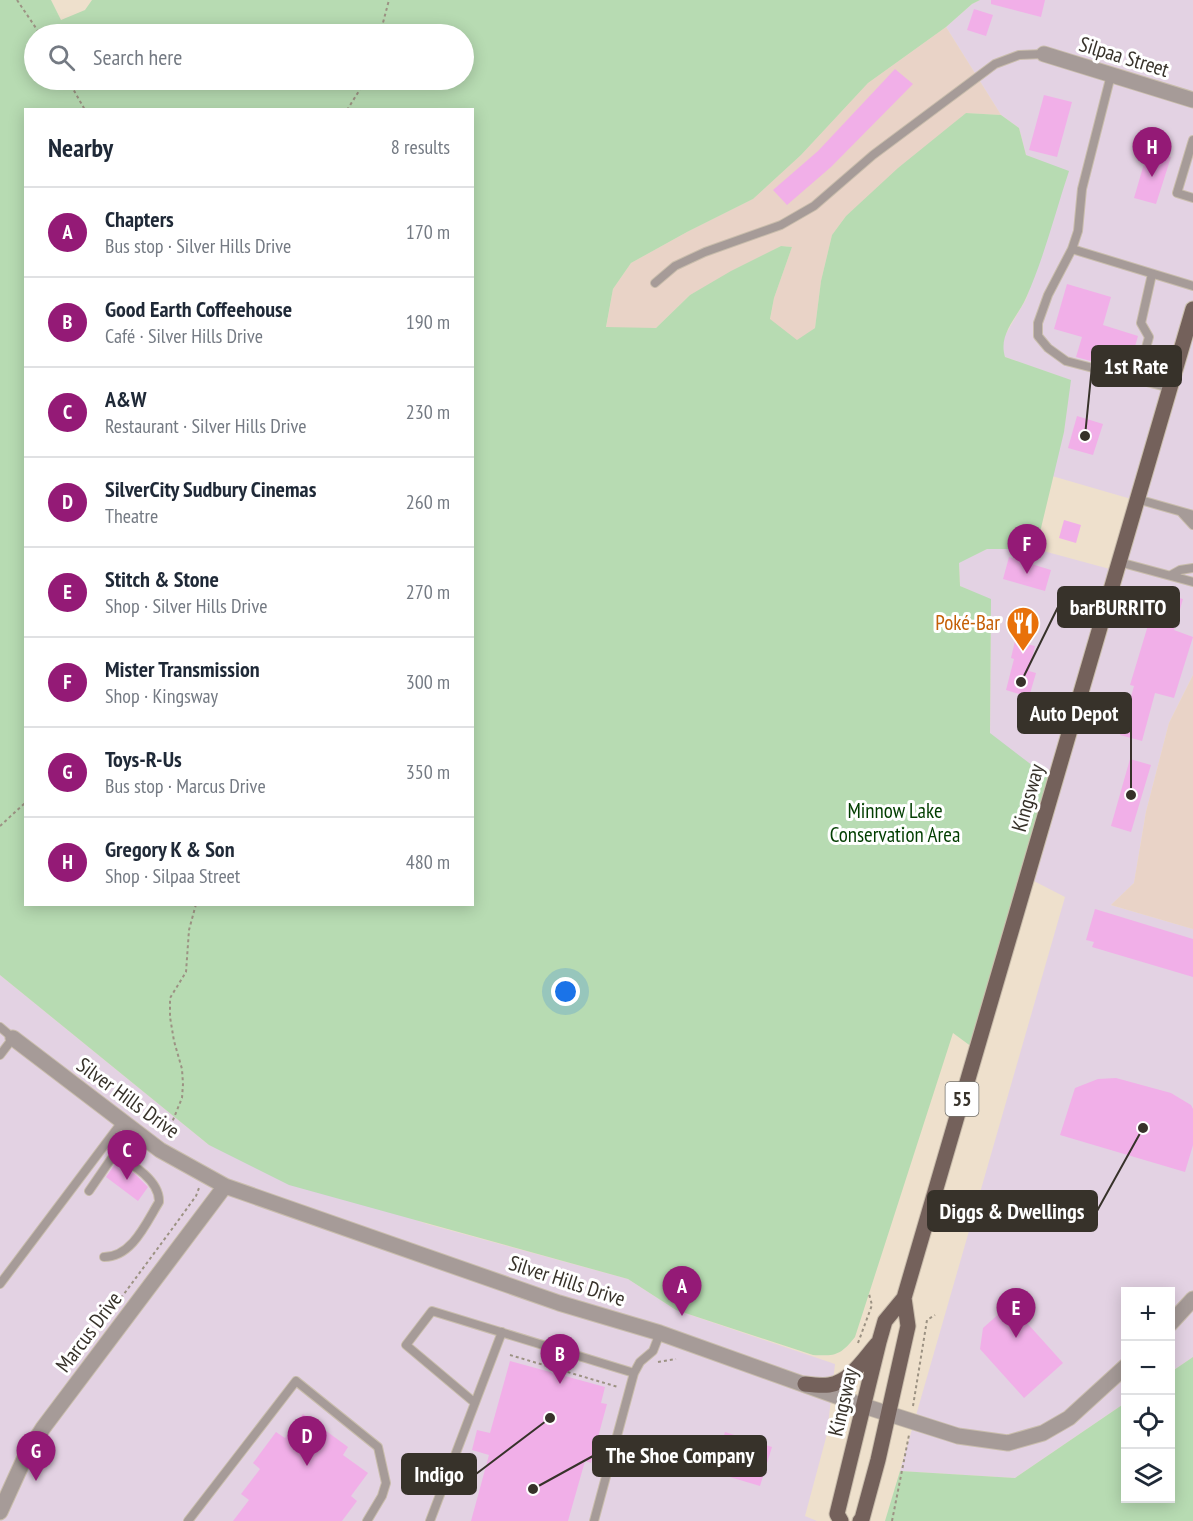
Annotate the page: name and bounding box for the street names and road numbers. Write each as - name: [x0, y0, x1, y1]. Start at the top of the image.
- street label: Silpaa Street: [1076, 30, 1172, 83]
- street label: Kingsway: [1005, 761, 1050, 835]
- street label: Silver Hills Drive: [72, 1051, 185, 1144]
- road number: 55: [946, 1082, 978, 1116]
- street label: Silver Hills Drive: [506, 1249, 629, 1312]
- street label: Marcus Drive: [50, 1286, 128, 1377]
- street label: Kingsway: [822, 1365, 863, 1439]

